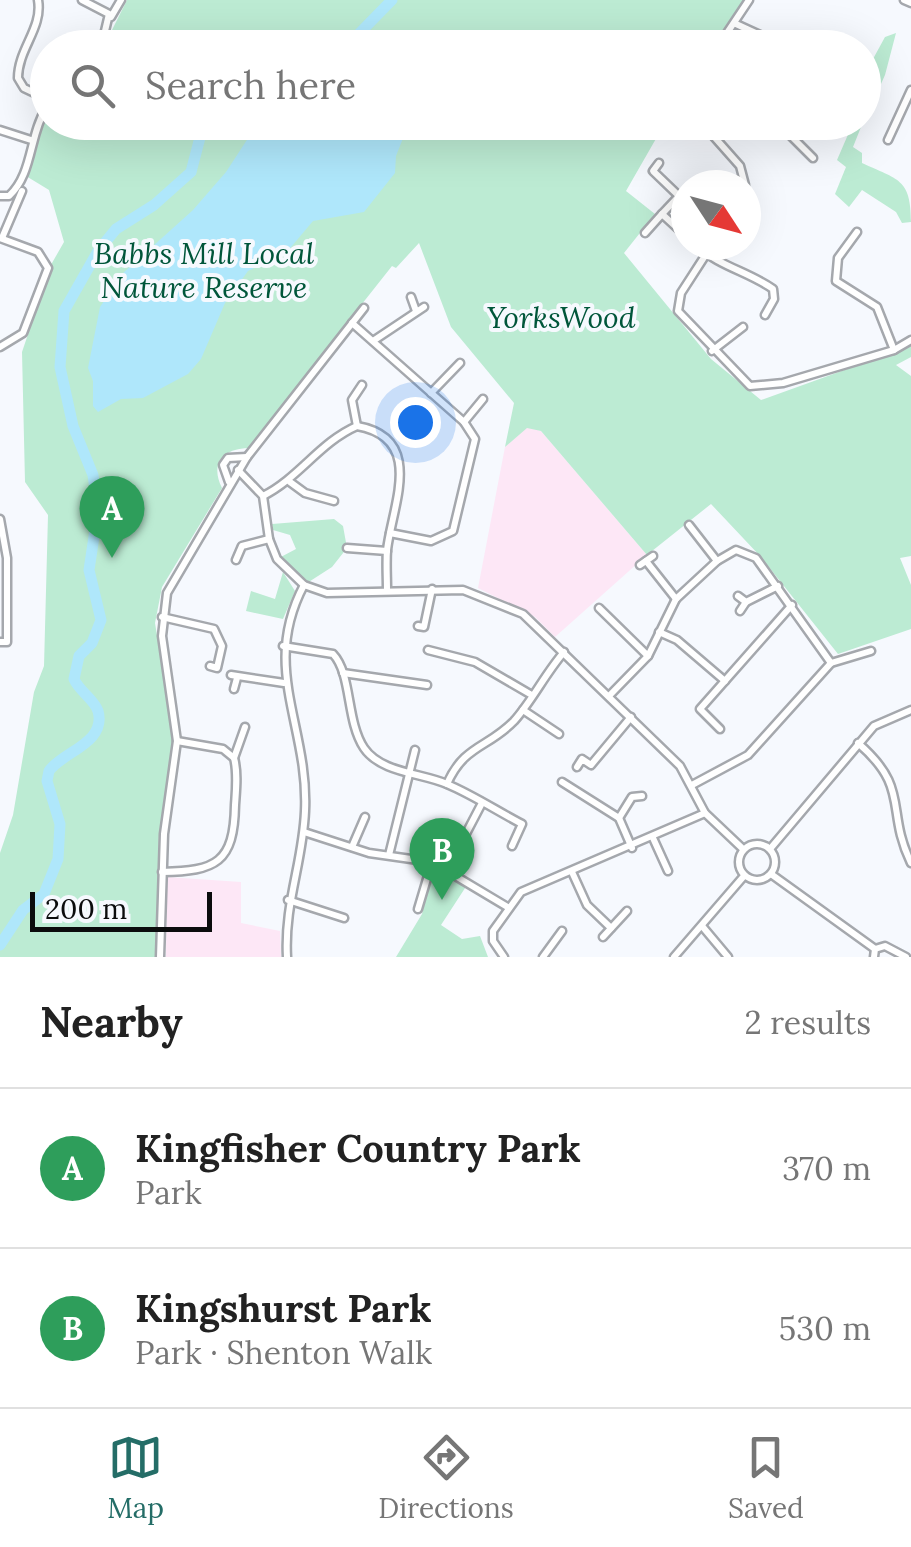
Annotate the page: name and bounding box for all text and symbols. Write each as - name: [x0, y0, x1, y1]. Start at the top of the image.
- search box: [30, 30, 881, 140]
- icon: search: [65, 58, 120, 113]
- text: Search here: [145, 61, 356, 109]
- north arrow: [671, 170, 761, 260]
- park label: Babbs Mill Local Nature Reserve: [94, 234, 315, 306]
- park label: YorksWood: [487, 298, 636, 336]
- your location: [390, 397, 441, 448]
- pin: A: [80, 476, 144, 558]
- pin: B: [410, 818, 474, 900]
- scale bar: [30, 887, 212, 931]
- text: 200 m: [45, 891, 127, 927]
- text: Nearby: [40, 995, 183, 1049]
- text: 2 results: [745, 1002, 871, 1043]
- text: Kingfisher Country Park: [135, 1124, 581, 1172]
- text: A: [62, 1148, 83, 1189]
- text: 370 m: [782, 1148, 871, 1189]
- text: Park: [135, 1172, 202, 1213]
- text: Kingshurst Park: [135, 1284, 431, 1332]
- text: B: [62, 1308, 83, 1349]
- text: 530 m: [779, 1308, 871, 1349]
- text: Park · Shenton Walk: [135, 1332, 432, 1373]
- tab: Map: [107, 1430, 164, 1526]
- tab: Directions: [378, 1430, 514, 1526]
- tab: Saved: [728, 1430, 804, 1526]

